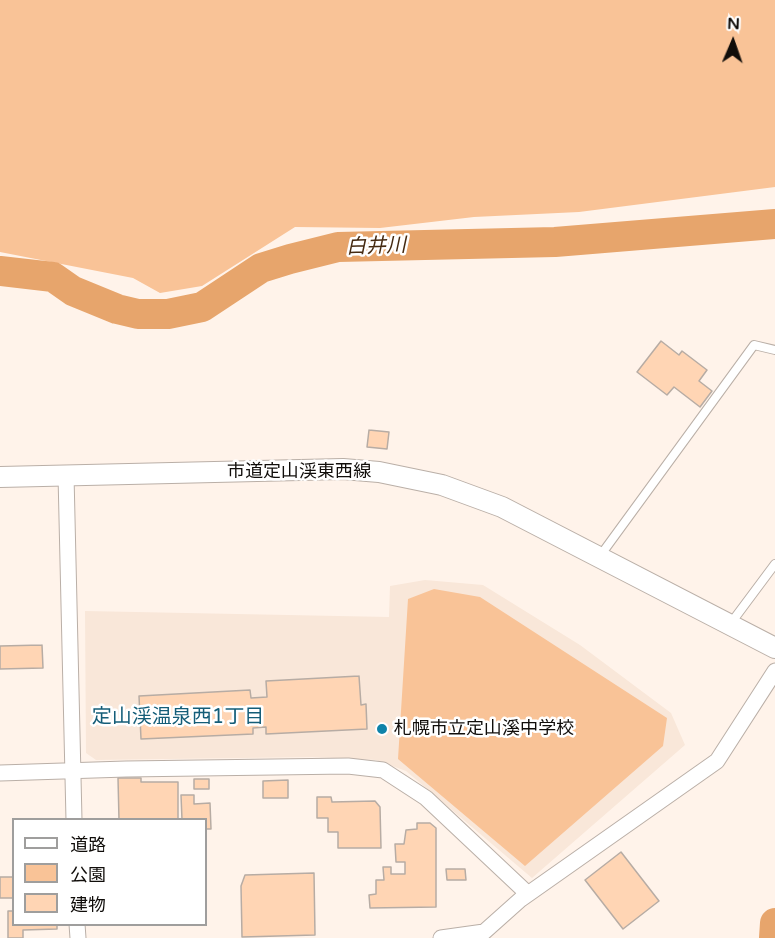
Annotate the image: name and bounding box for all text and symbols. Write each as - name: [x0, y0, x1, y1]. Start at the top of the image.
- north arrow: [703, 12, 763, 72]
- text: N: [727, 14, 740, 34]
- water label: 白井川: [346, 234, 406, 260]
- street label: 市道定山渓東西線: [227, 461, 371, 483]
- district label: 定山渓温泉西1丁目: [92, 706, 264, 730]
- place label: 札幌市立定山溪中学校: [394, 718, 574, 740]
- marker: 札幌市立定山溪中学校: [375, 722, 389, 736]
- legend: [12, 818, 207, 926]
- text: 道路: [70, 834, 106, 856]
- text: 公園: [70, 864, 106, 886]
- text: 建物: [70, 894, 106, 916]

